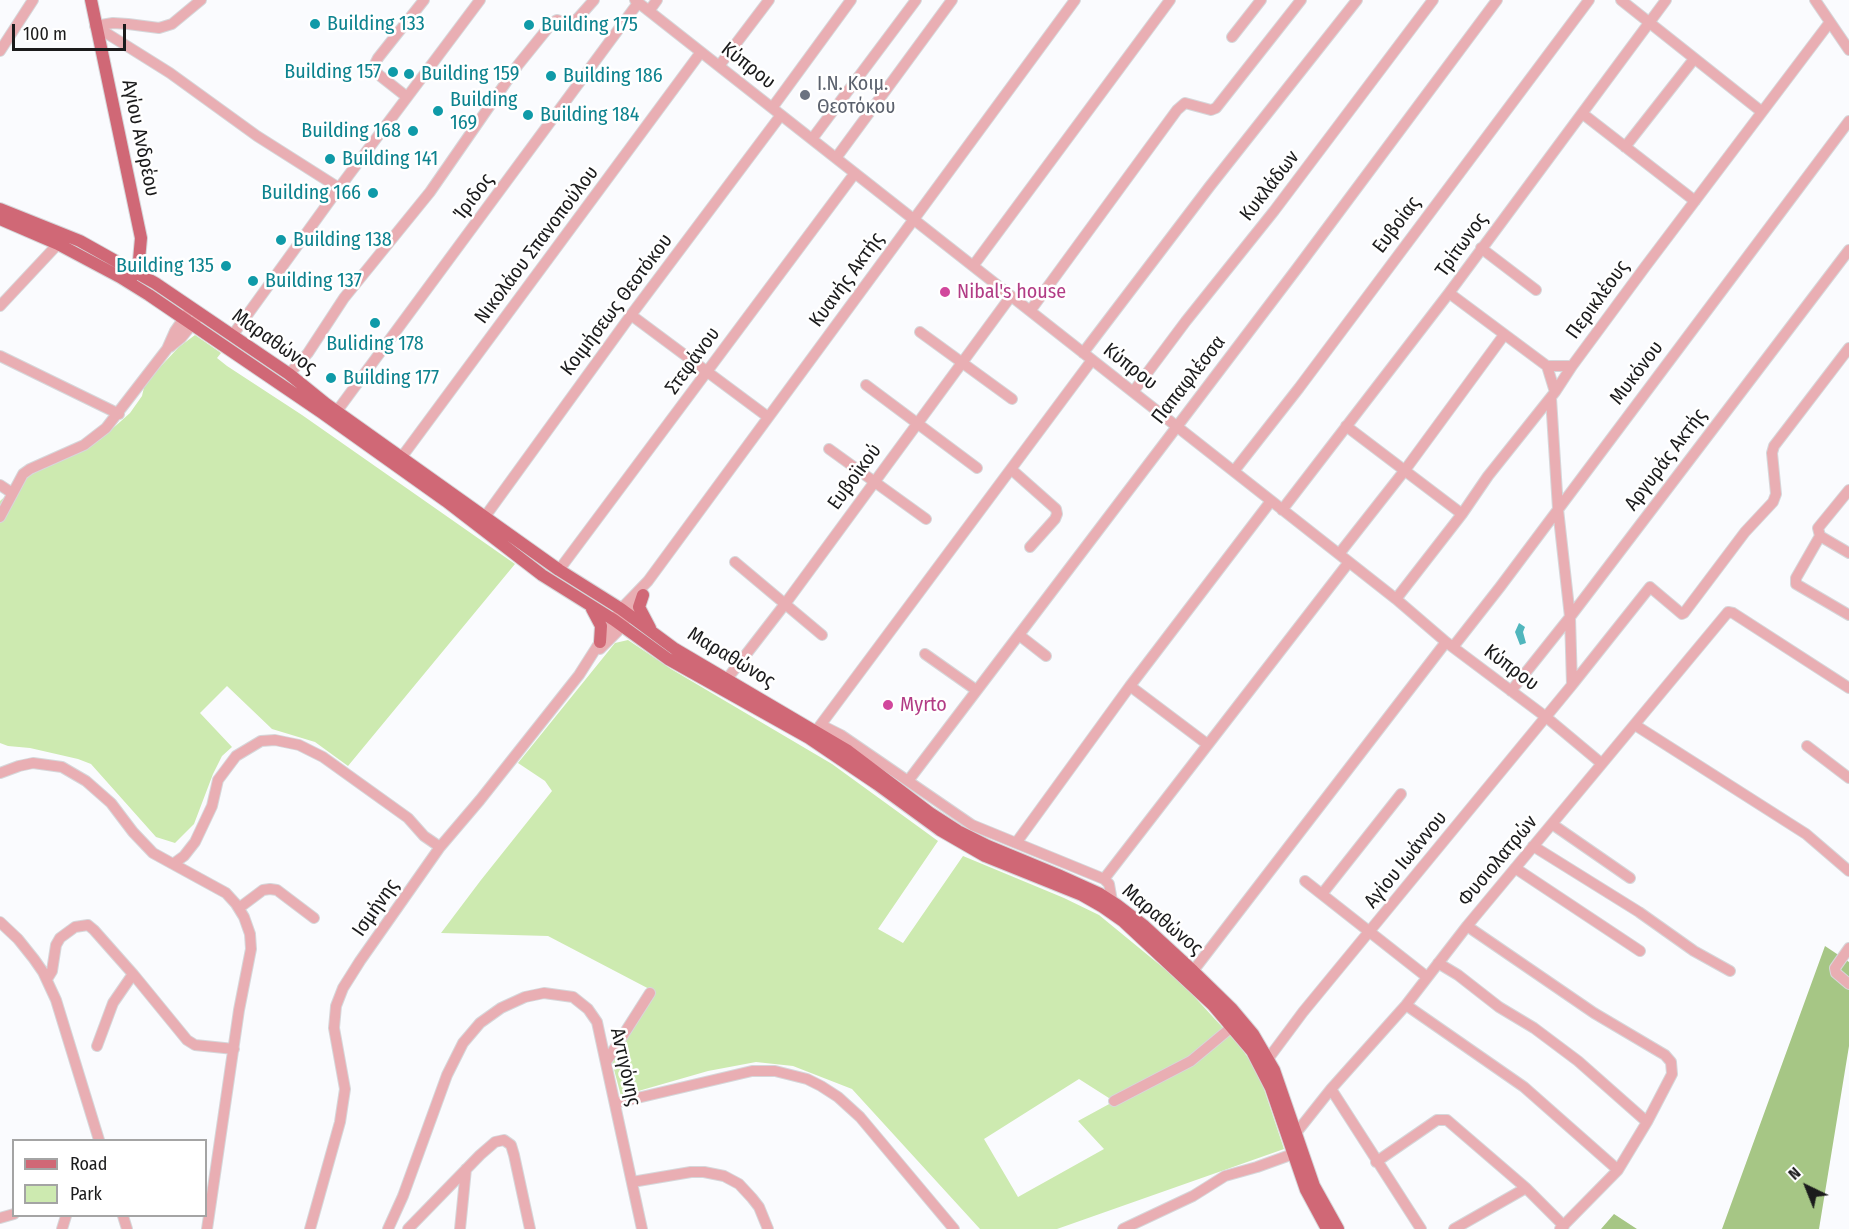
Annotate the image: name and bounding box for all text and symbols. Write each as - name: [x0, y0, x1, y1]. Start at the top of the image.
- scale bar: [15, 12, 129, 50]
- place label: Building 133: [327, 12, 425, 36]
- place label: Building 175: [541, 13, 638, 37]
- marker: Building 133: [308, 17, 322, 31]
- marker: Building 175: [522, 18, 536, 32]
- text: 100 m: [23, 23, 67, 45]
- street label: Κύπρου: [716, 37, 780, 95]
- place label: Building 157: [284, 60, 381, 84]
- place label: Building 159: [421, 62, 519, 86]
- place label: Building 186: [563, 64, 663, 88]
- marker: Building 157: [386, 65, 400, 79]
- marker: Building 159: [402, 67, 416, 81]
- marker: Building 186: [544, 69, 558, 83]
- place label: Ι.Ν. Κοιμ. Θεοτόκου: [817, 72, 896, 119]
- street label: Αγίου Ανδρέου: [116, 77, 164, 199]
- place label: Building 169: [450, 88, 517, 135]
- marker: Ι.Ν. Κοιμ. Θεοτόκου: [798, 88, 812, 102]
- place label: Building 184: [540, 103, 639, 127]
- marker: Building 169: [431, 104, 445, 118]
- marker: Building 184: [521, 108, 535, 122]
- place label: Building 168: [301, 119, 401, 143]
- marker: Building 168: [406, 124, 420, 138]
- street label: Κυκλάδων: [1235, 146, 1305, 226]
- place label: Building 141: [342, 147, 438, 171]
- marker: Building 141: [323, 152, 337, 166]
- street label: Νικολάου Σπανοπούλου: [470, 161, 604, 329]
- street label: Ίριδος: [449, 169, 499, 225]
- place label: Building 166: [261, 181, 361, 205]
- marker: Building 166: [366, 186, 380, 200]
- street label: Ευβοίας: [1368, 192, 1426, 258]
- street label: Τρίτωνος: [1431, 208, 1493, 282]
- place label: Building 138: [293, 228, 392, 252]
- street label: Κυανής Ακτής: [805, 228, 889, 332]
- street label: Κοιμήσεως Θεοτόκου: [556, 229, 678, 381]
- marker: Building 138: [274, 233, 288, 247]
- place label: Building 135: [116, 254, 214, 278]
- street label: Περικλέους: [1561, 256, 1635, 344]
- marker: Building 135: [219, 259, 233, 273]
- place label: Building 137: [265, 269, 362, 293]
- marker: Building 137: [246, 274, 260, 288]
- place label: Nibal's house: [957, 280, 1066, 304]
- marker: Nibal's house: [938, 285, 952, 299]
- street label: Μαραθώνος: [227, 304, 321, 380]
- marker: Buliding 178: [368, 316, 382, 330]
- street label: Στεφάνου: [661, 323, 725, 399]
- street label: Παπαφλέσσα: [1147, 331, 1231, 429]
- place label: Buliding 178: [326, 332, 424, 356]
- street label: Μυκόνου: [1605, 336, 1669, 410]
- street label: Κύπρου: [1098, 338, 1162, 396]
- place label: Building 177: [343, 366, 439, 390]
- marker: Building 177: [324, 371, 338, 385]
- street label: Αργυράς Ακτής: [1620, 404, 1712, 516]
- street label: Ευβοϊκού: [823, 439, 887, 515]
- street label: Μαραθώνος: [683, 623, 779, 693]
- street label: Κύπρου: [1479, 640, 1543, 696]
- place label: Myrto: [900, 693, 947, 717]
- marker: Myrto: [881, 698, 895, 712]
- street label: Αγίου Ιωάννου: [1360, 807, 1452, 913]
- street label: Φυσιολατρών: [1453, 811, 1543, 911]
- street label: Ισμήνης: [348, 875, 404, 941]
- street label: Μαραθώνος: [1117, 879, 1207, 961]
- street label: Αντιγόνης: [604, 1026, 646, 1108]
- legend: [12, 1139, 207, 1217]
- text: Road: [70, 1153, 107, 1175]
- north arrow: [1777, 1157, 1837, 1217]
- text: N: [1784, 1163, 1804, 1184]
- text: Park: [70, 1183, 102, 1205]

